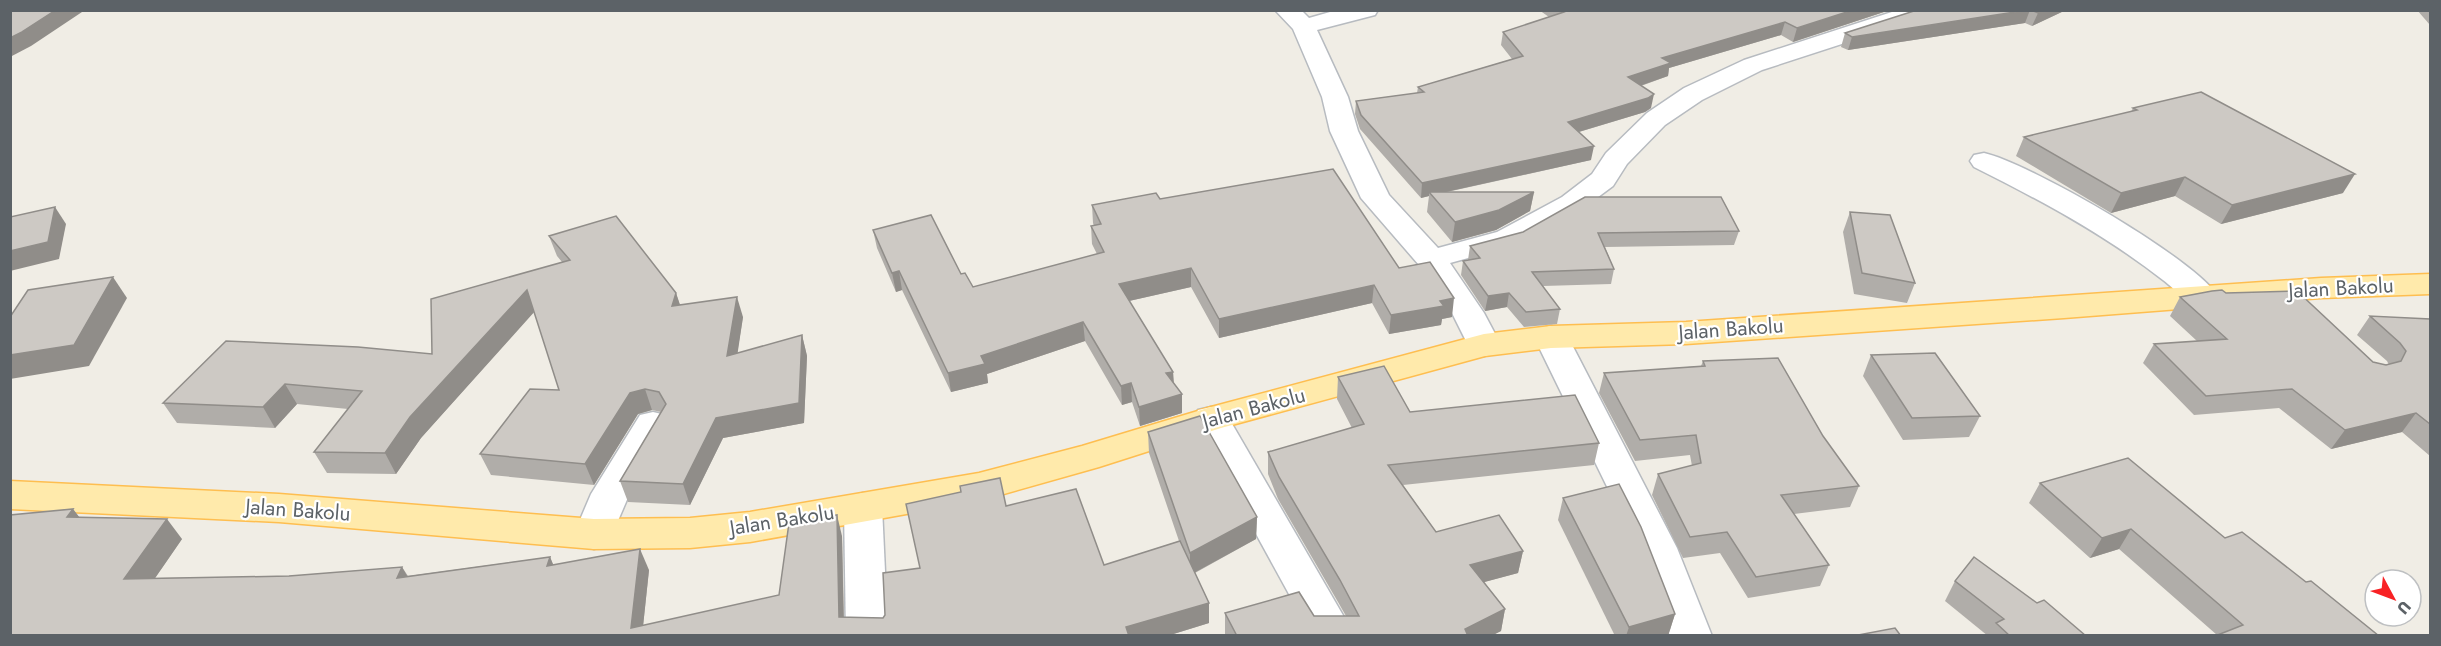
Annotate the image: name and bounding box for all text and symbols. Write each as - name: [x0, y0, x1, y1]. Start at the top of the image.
- street label: Jalan Bakolu: [2285, 270, 2394, 306]
- street label: Jalan Bakolu: [1674, 310, 1785, 348]
- street label: Jalan Bakolu: [1196, 380, 1309, 437]
- street label: Jalan Bakolu: [241, 491, 352, 529]
- street label: Jalan Bakolu: [725, 497, 836, 544]
- north arrow: [2363, 568, 2423, 628]
- text: U: [2392, 596, 2416, 619]

